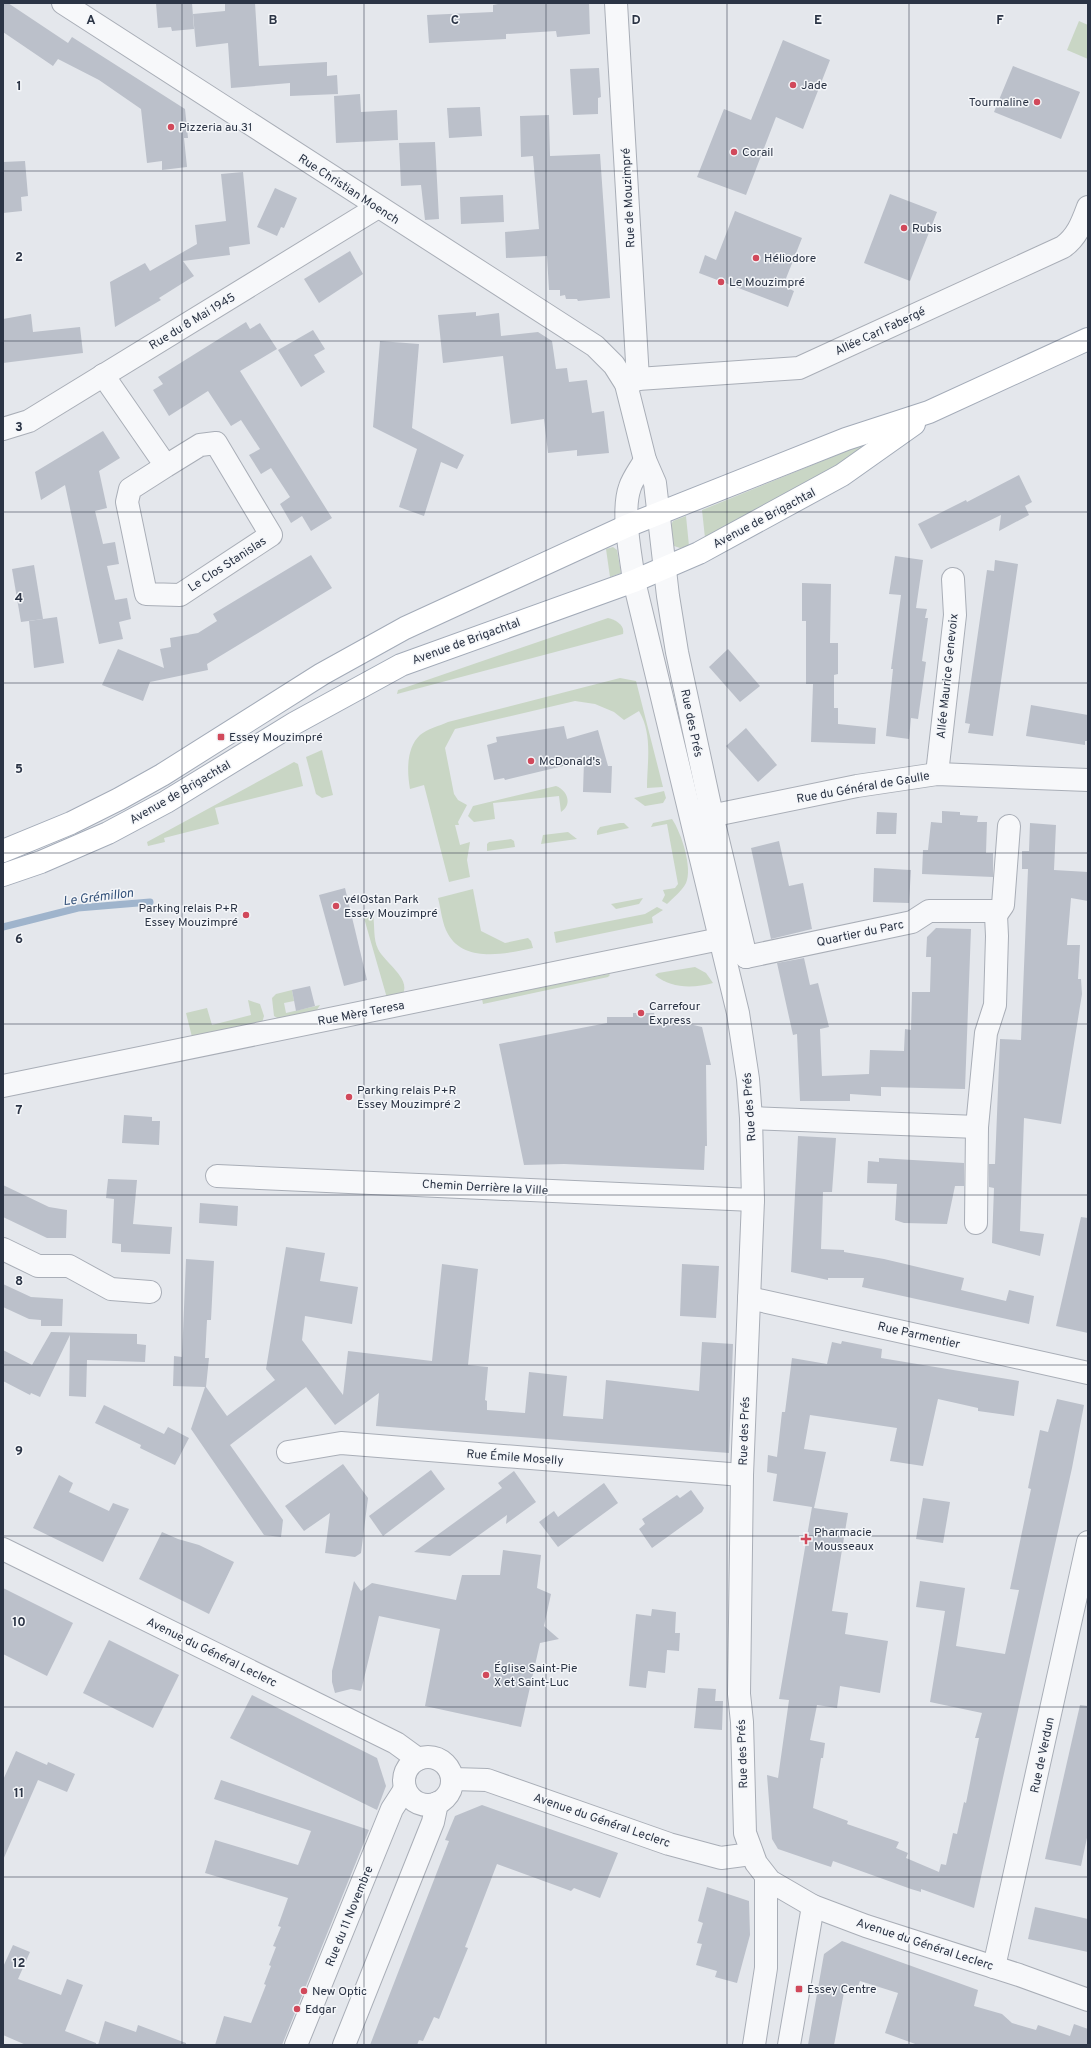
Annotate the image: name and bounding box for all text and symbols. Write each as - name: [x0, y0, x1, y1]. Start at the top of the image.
- text: A: [86, 13, 96, 29]
- text: B: [269, 13, 278, 29]
- text: C: [451, 13, 459, 29]
- text: D: [631, 13, 641, 29]
- text: E: [814, 13, 822, 29]
- text: F: [996, 13, 1004, 29]
- place label: Jade: [801, 78, 827, 94]
- text: 1: [16, 79, 22, 95]
- marker: Jade: [788, 80, 798, 90]
- place label: Tourmaline: [969, 95, 1029, 111]
- marker: Tourmaline: [1032, 97, 1042, 107]
- place label: Pizzeria au 31: [179, 120, 253, 136]
- marker: Pizzeria au 31: [166, 122, 176, 132]
- place label: Corail: [742, 145, 773, 161]
- marker: Corail: [729, 147, 739, 157]
- street label: Rue de Mouzimpré: [618, 148, 640, 248]
- street label: Rue Christian Moench: [295, 151, 402, 229]
- place label: Rubis: [912, 221, 942, 237]
- marker: Rubis: [899, 223, 909, 233]
- text: 2: [15, 250, 23, 266]
- place label: Héliodore: [764, 251, 816, 267]
- marker: Héliodore: [751, 253, 761, 263]
- place label: Le Mouzimpré: [729, 275, 805, 291]
- marker: Le Mouzimpré: [716, 277, 726, 287]
- street label: Rue du 8 Mai 1945: [146, 290, 239, 354]
- street label: Allée Carl Fabergé: [833, 304, 928, 360]
- text: 3: [15, 420, 23, 436]
- street label: Avenue de Brigachtal: [710, 485, 819, 553]
- street label: Le Clos Stanislas: [185, 534, 270, 596]
- text: 4: [15, 591, 23, 607]
- street label: Allée Maurice Genevoix: [933, 613, 963, 739]
- street label: Avenue de Brigachtal: [410, 615, 523, 669]
- street label: Rue des Prés: [676, 688, 706, 759]
- place label: Essey Mouzimpré: [229, 730, 323, 746]
- marker: Essey Mouzimpré: [216, 732, 226, 742]
- place label: McDonald's: [539, 754, 601, 770]
- marker: McDonald's: [526, 756, 536, 766]
- street label: Avenue de Brigachtal: [127, 757, 234, 828]
- text: 5: [15, 762, 23, 778]
- street label: Rue du Général de Gaulle: [795, 768, 931, 808]
- water label: Le Grémillon: [62, 886, 134, 910]
- place label: vélOstan Park Essey Mouzimpré: [344, 892, 438, 922]
- place label: Parking relais P+R Essey Mouzimpré: [139, 901, 238, 931]
- marker: vélOstan Park Essey Mouzimpré: [331, 901, 341, 911]
- marker: Parking relais P+R Essey Mouzimpré: [241, 910, 251, 920]
- street label: Quartier du Parc: [815, 917, 905, 951]
- text: 6: [15, 932, 23, 948]
- street label: Rue Mère Teresa: [316, 998, 406, 1030]
- place label: Carrefour Express: [649, 999, 701, 1029]
- marker: Carrefour Express: [636, 1008, 646, 1018]
- street label: Rue des Prés: [740, 1072, 760, 1142]
- place label: Parking relais P+R Essey Mouzimpré 2: [357, 1083, 461, 1113]
- marker: Parking relais P+R Essey Mouzimpré 2: [344, 1092, 354, 1102]
- text: 7: [16, 1103, 23, 1119]
- street label: Chemin Derrière la Ville: [421, 1177, 549, 1199]
- text: 8: [15, 1274, 23, 1290]
- street label: Rue Parmentier: [876, 1319, 962, 1353]
- street label: Rue des Prés: [736, 1396, 754, 1466]
- text: 9: [15, 1444, 23, 1460]
- street label: Rue Émile Moselly: [466, 1447, 564, 1469]
- place label: Pharmacie Mousseaux: [814, 1525, 874, 1555]
- marker: Pharmacie Mousseaux: [801, 1534, 811, 1544]
- street label: Avenue du Général Leclerc: [144, 1614, 280, 1692]
- text: 10: [12, 1615, 26, 1631]
- place label: Église Saint-Pie X et Saint-Luc: [494, 1661, 577, 1691]
- marker: Église Saint-Pie X et Saint-Luc: [481, 1670, 491, 1680]
- street label: Rue de Verdun: [1027, 1716, 1059, 1795]
- street label: Rue des Prés: [734, 1719, 752, 1789]
- text: 11: [14, 1786, 24, 1802]
- street label: Avenue du Général Leclerc: [531, 1790, 672, 1852]
- street label: Rue du 11 Novembre: [322, 1864, 377, 1969]
- street label: Avenue du Général Leclerc: [854, 1915, 995, 1975]
- text: 12: [12, 1956, 26, 1972]
- place label: Essey Centre: [807, 1982, 876, 1998]
- place label: New Optic: [312, 1984, 367, 2000]
- marker: Essey Centre: [794, 1984, 804, 1994]
- marker: New Optic: [299, 1986, 309, 1996]
- place label: Edgar: [305, 2002, 337, 2018]
- marker: Edgar: [292, 2004, 302, 2014]

